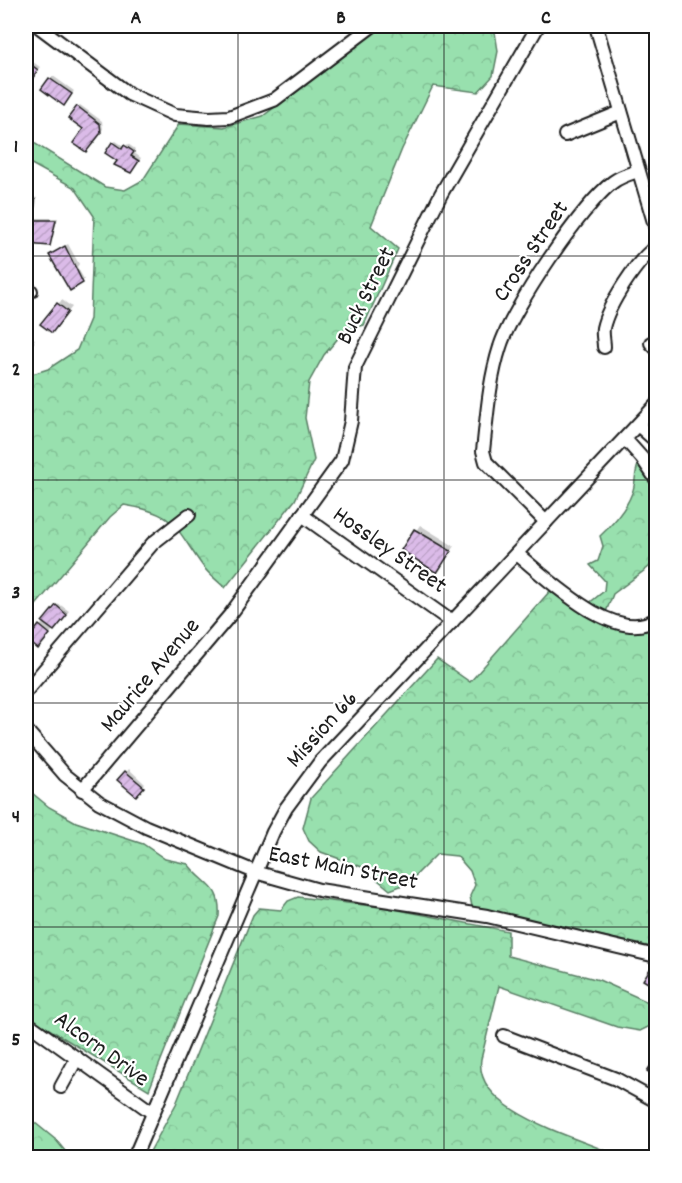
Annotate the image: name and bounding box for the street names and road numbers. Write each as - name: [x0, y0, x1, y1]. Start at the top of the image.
- street label: Cross Street: [486, 195, 578, 309]
- street label: Buck Street: [329, 241, 405, 351]
- street label: Hossley Street: [325, 499, 453, 603]
- street label: Maurice Avenue: [93, 611, 209, 741]
- street label: Mission 66: [279, 684, 367, 776]
- street label: East Main Street: [266, 838, 421, 900]
- street label: Alcorn Drive: [46, 1004, 156, 1096]

